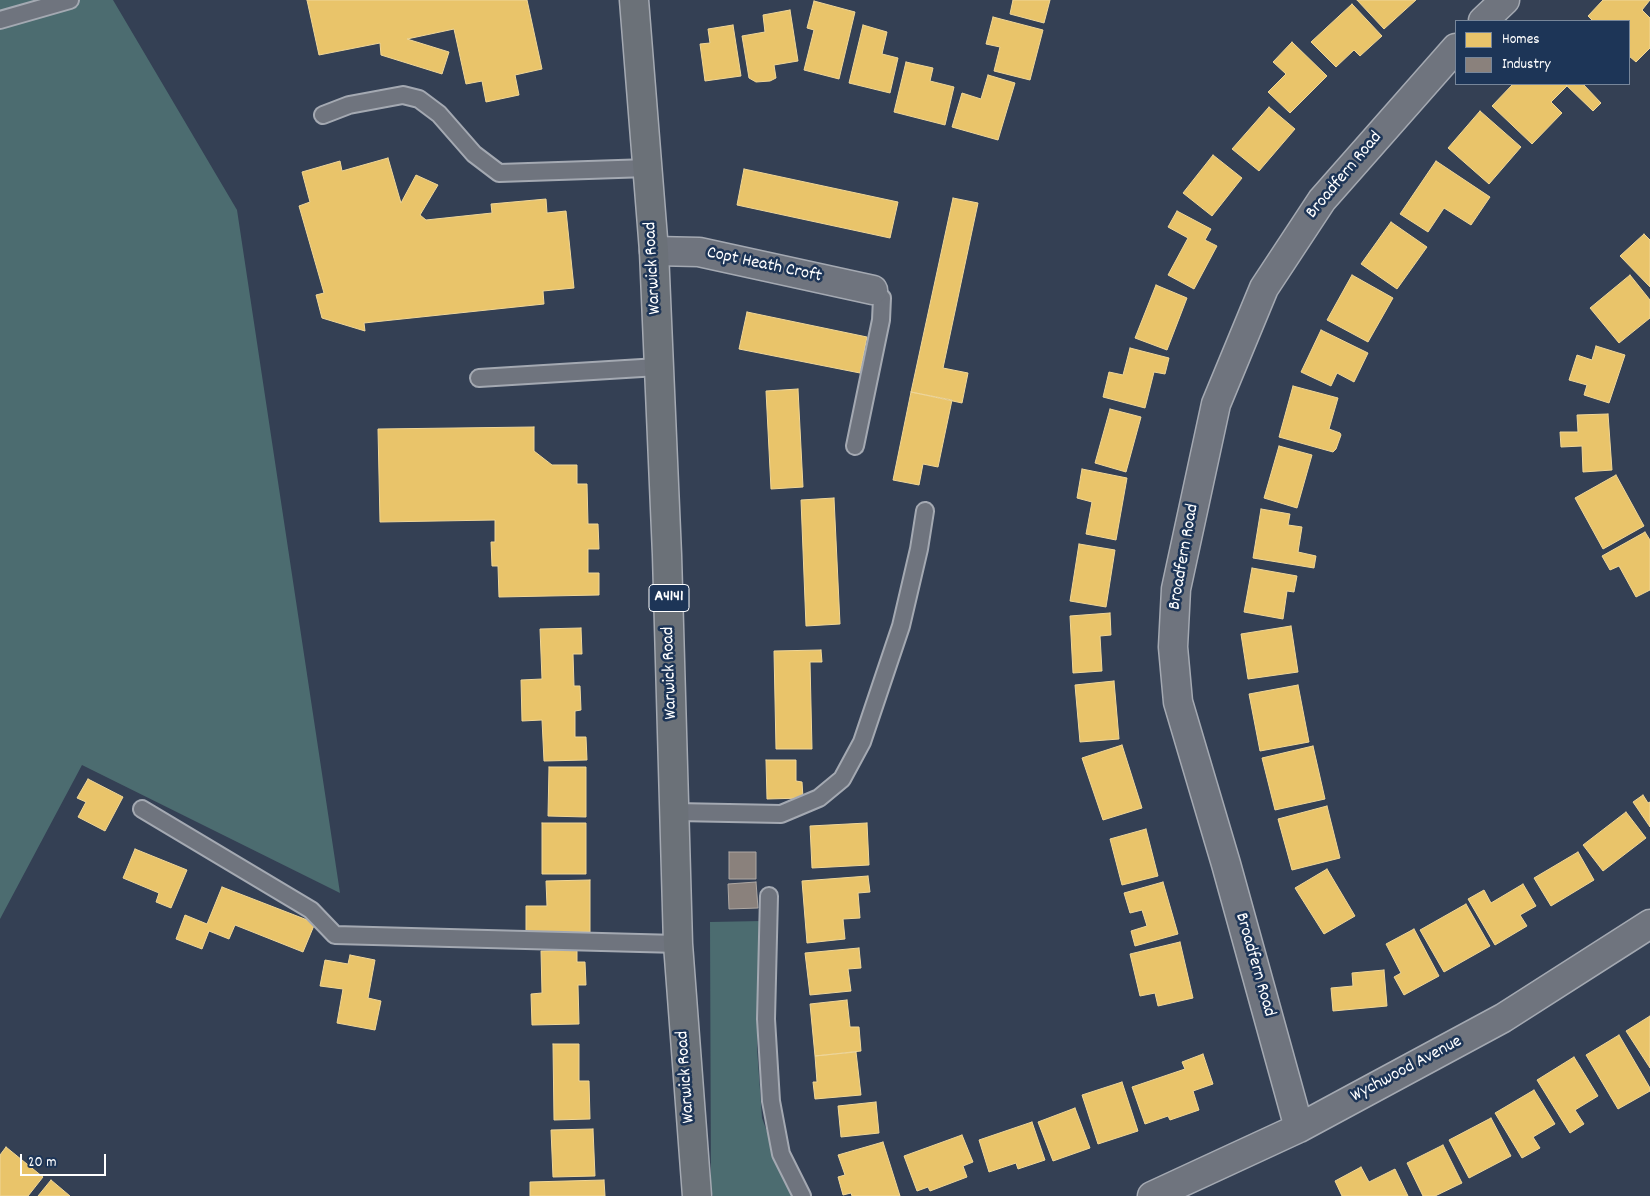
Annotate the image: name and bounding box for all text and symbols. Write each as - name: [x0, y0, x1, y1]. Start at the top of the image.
- legend: [1455, 20, 1630, 85]
- text: Homes: [1502, 29, 1540, 51]
- text: Industry: [1502, 54, 1551, 76]
- street label: Broadfern Road: [1302, 128, 1388, 224]
- street label: Warwick Road: [641, 221, 667, 315]
- street label: Copt Heath Croft: [704, 243, 824, 289]
- street label: Broadfern Road: [1165, 502, 1205, 612]
- road number: A4141: [649, 584, 689, 612]
- street label: Warwick Road: [659, 626, 683, 720]
- street label: Broadfern Road: [1229, 911, 1279, 1019]
- street label: Warwick Road: [673, 1030, 701, 1124]
- street label: Wychwood Avenue: [1348, 1032, 1466, 1108]
- scale bar: [22, 1144, 109, 1176]
- text: 20 m: [28, 1152, 56, 1174]

